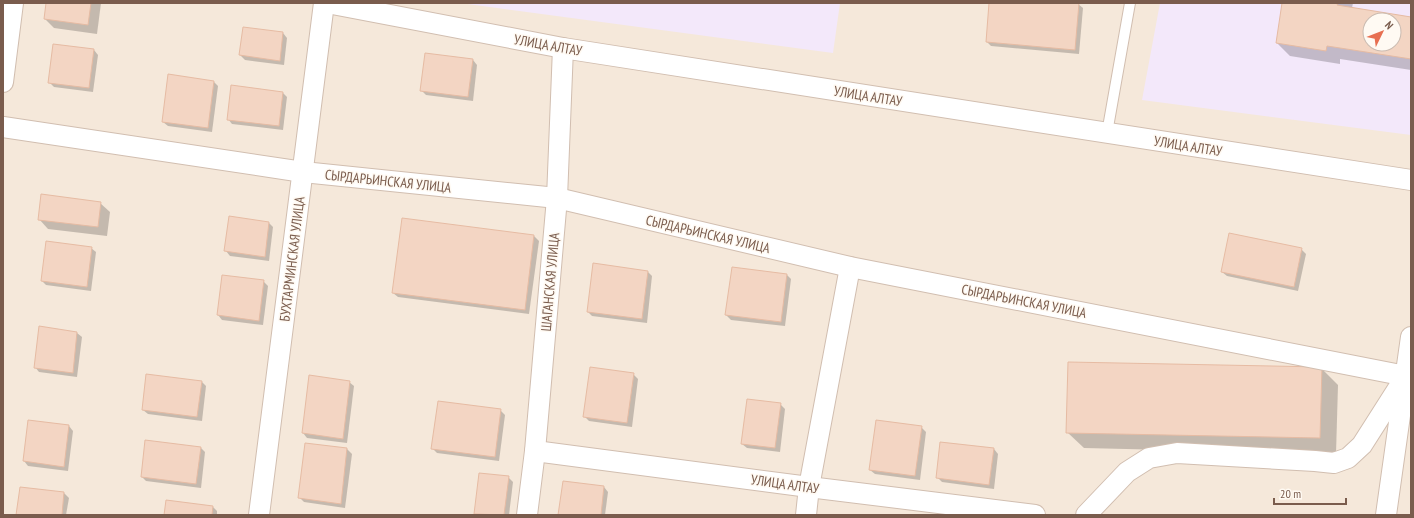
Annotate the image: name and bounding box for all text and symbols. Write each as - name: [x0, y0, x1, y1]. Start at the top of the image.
- north arrow: [1362, 12, 1402, 52]
- text: N: [1382, 18, 1396, 32]
- street label: УЛИЦА АЛТАУ: [513, 30, 584, 60]
- street label: УЛИЦА АЛТАУ: [833, 82, 904, 110]
- street label: УЛИЦА АЛТАУ: [1153, 132, 1224, 160]
- street label: СЫРДАРЬИНСКАЯ УЛИЦА: [324, 165, 452, 197]
- street label: БУХТАРМИНСКАЯ УЛИЦА: [275, 195, 309, 322]
- street label: СЫРДАРЬИНСКАЯ УЛИЦА: [644, 211, 772, 257]
- street label: ШАГАНСКАЯ УЛИЦА: [537, 232, 563, 332]
- street label: СЫРДАРЬИНСКАЯ УЛИЦА: [960, 280, 1088, 322]
- street label: УЛИЦА АЛТАУ: [750, 470, 821, 498]
- scale bar: [1274, 480, 1346, 506]
- text: 20 m: [1280, 486, 1301, 501]

